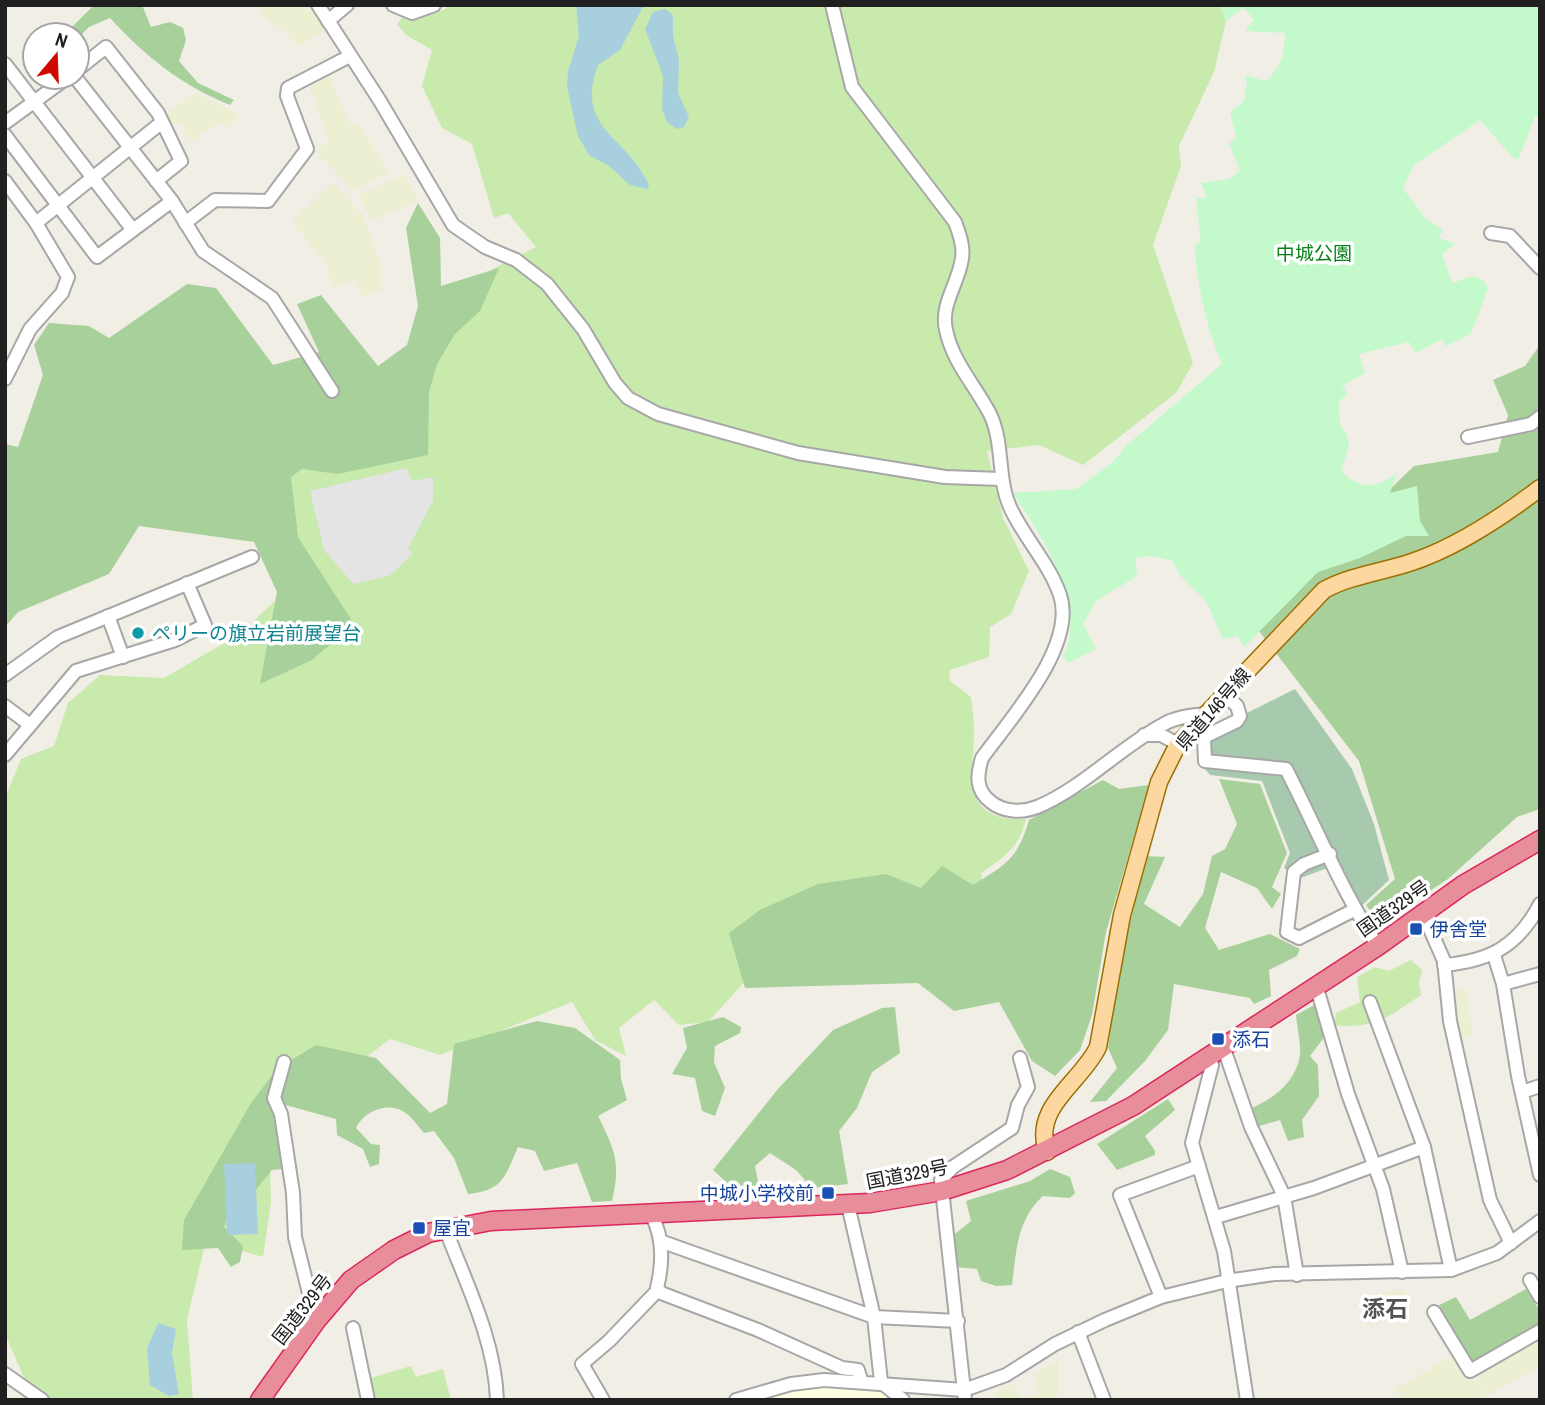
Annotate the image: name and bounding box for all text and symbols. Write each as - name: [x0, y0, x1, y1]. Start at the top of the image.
- north arrow: [21, 21, 91, 91]
- text: N: [52, 26, 71, 54]
- park label: 中城公園: [1276, 240, 1352, 266]
- place label: ペリーの旗立岩前展望台: [152, 620, 361, 646]
- marker: ペリーの旗立岩前展望台: [130, 625, 146, 641]
- street label: 県道146号線: [1170, 662, 1256, 756]
- street label: 国道329号: [1352, 874, 1434, 942]
- place label: 伊舎堂: [1430, 916, 1487, 942]
- marker: 伊舎堂: [1408, 921, 1424, 937]
- place label: 添石: [1232, 1026, 1270, 1052]
- marker: 添石: [1210, 1031, 1226, 1047]
- street label: 国道329号: [864, 1153, 950, 1195]
- place label: 中城小学校前: [700, 1180, 814, 1206]
- marker: 中城小学校前: [820, 1185, 836, 1201]
- place label: 屋宜: [433, 1215, 471, 1241]
- marker: 屋宜: [411, 1220, 427, 1236]
- street label: 国道329号: [266, 1268, 338, 1350]
- district label: 添石: [1362, 1293, 1408, 1324]

